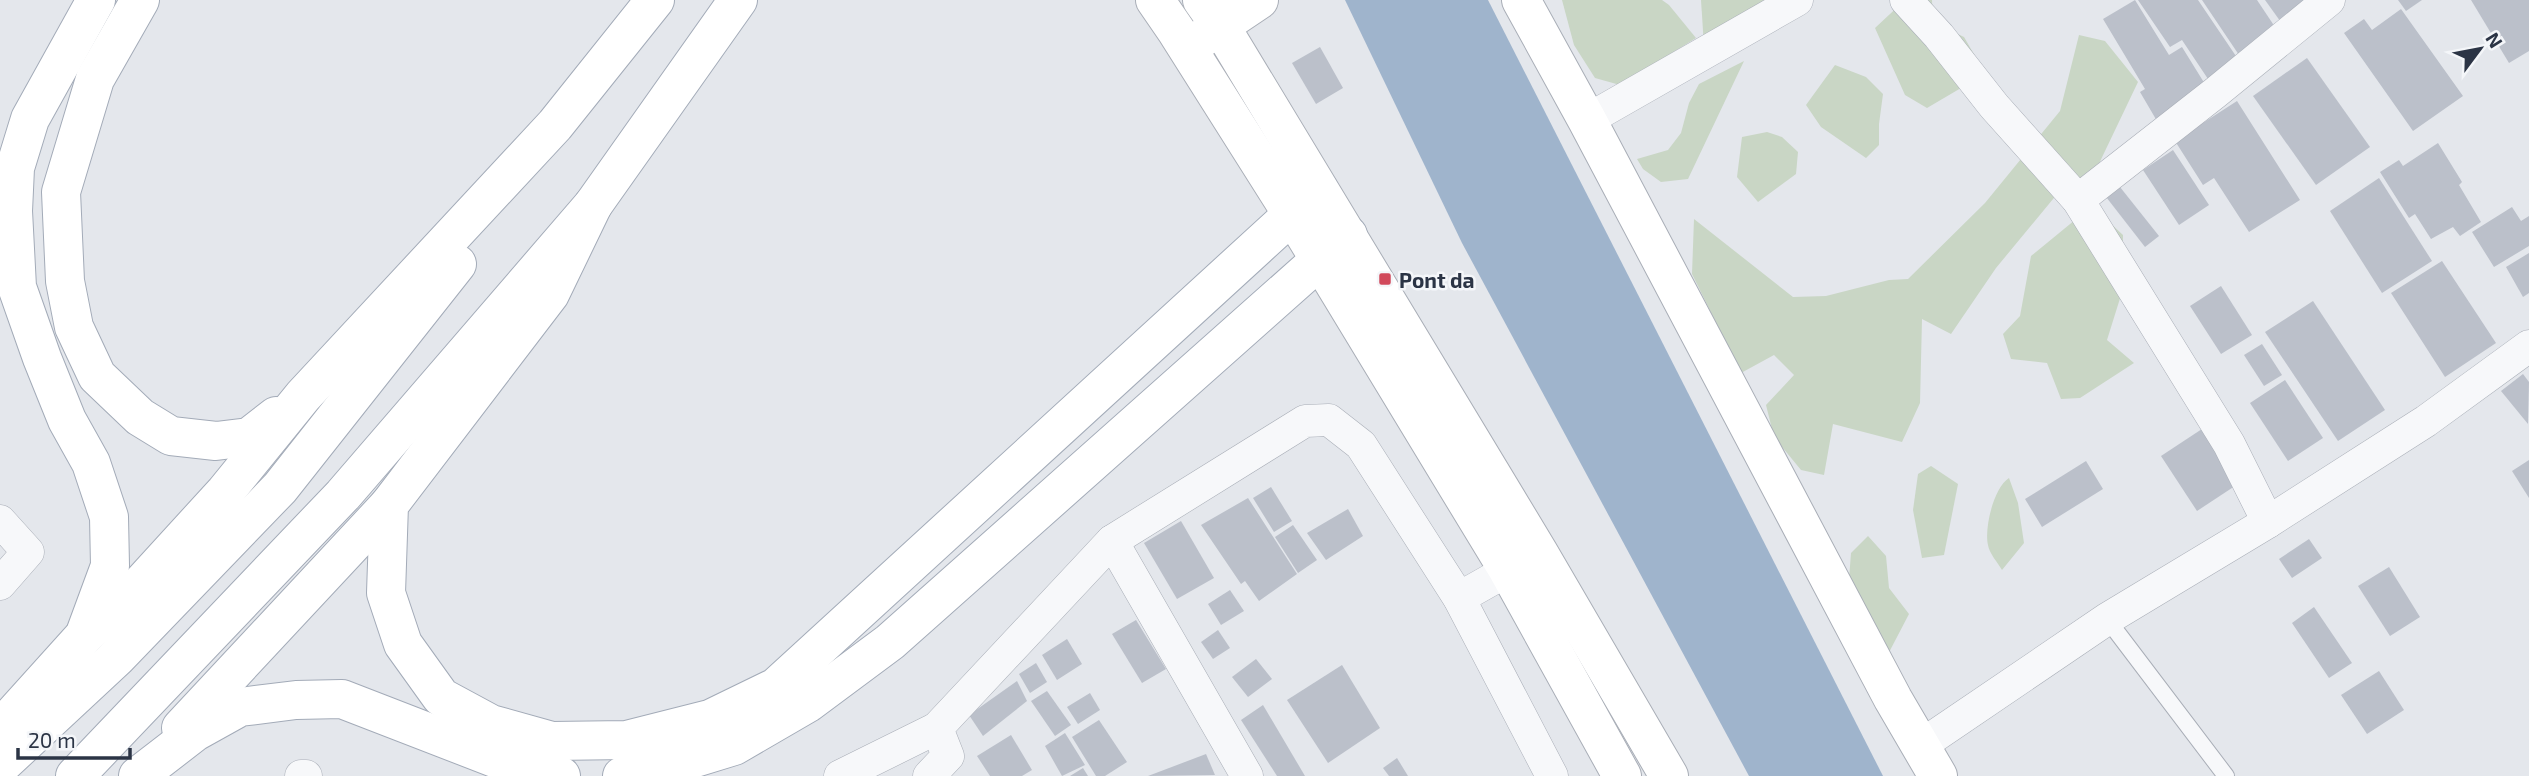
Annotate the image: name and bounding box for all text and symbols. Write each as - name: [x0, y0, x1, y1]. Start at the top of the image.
- north arrow: [2445, 14, 2515, 84]
- text: N: [2481, 28, 2508, 52]
- place label: Pont da: [1399, 267, 1475, 292]
- marker: Pont da: [1377, 271, 1393, 287]
- scale bar: [18, 716, 130, 760]
- text: 20 m: [28, 727, 76, 752]

